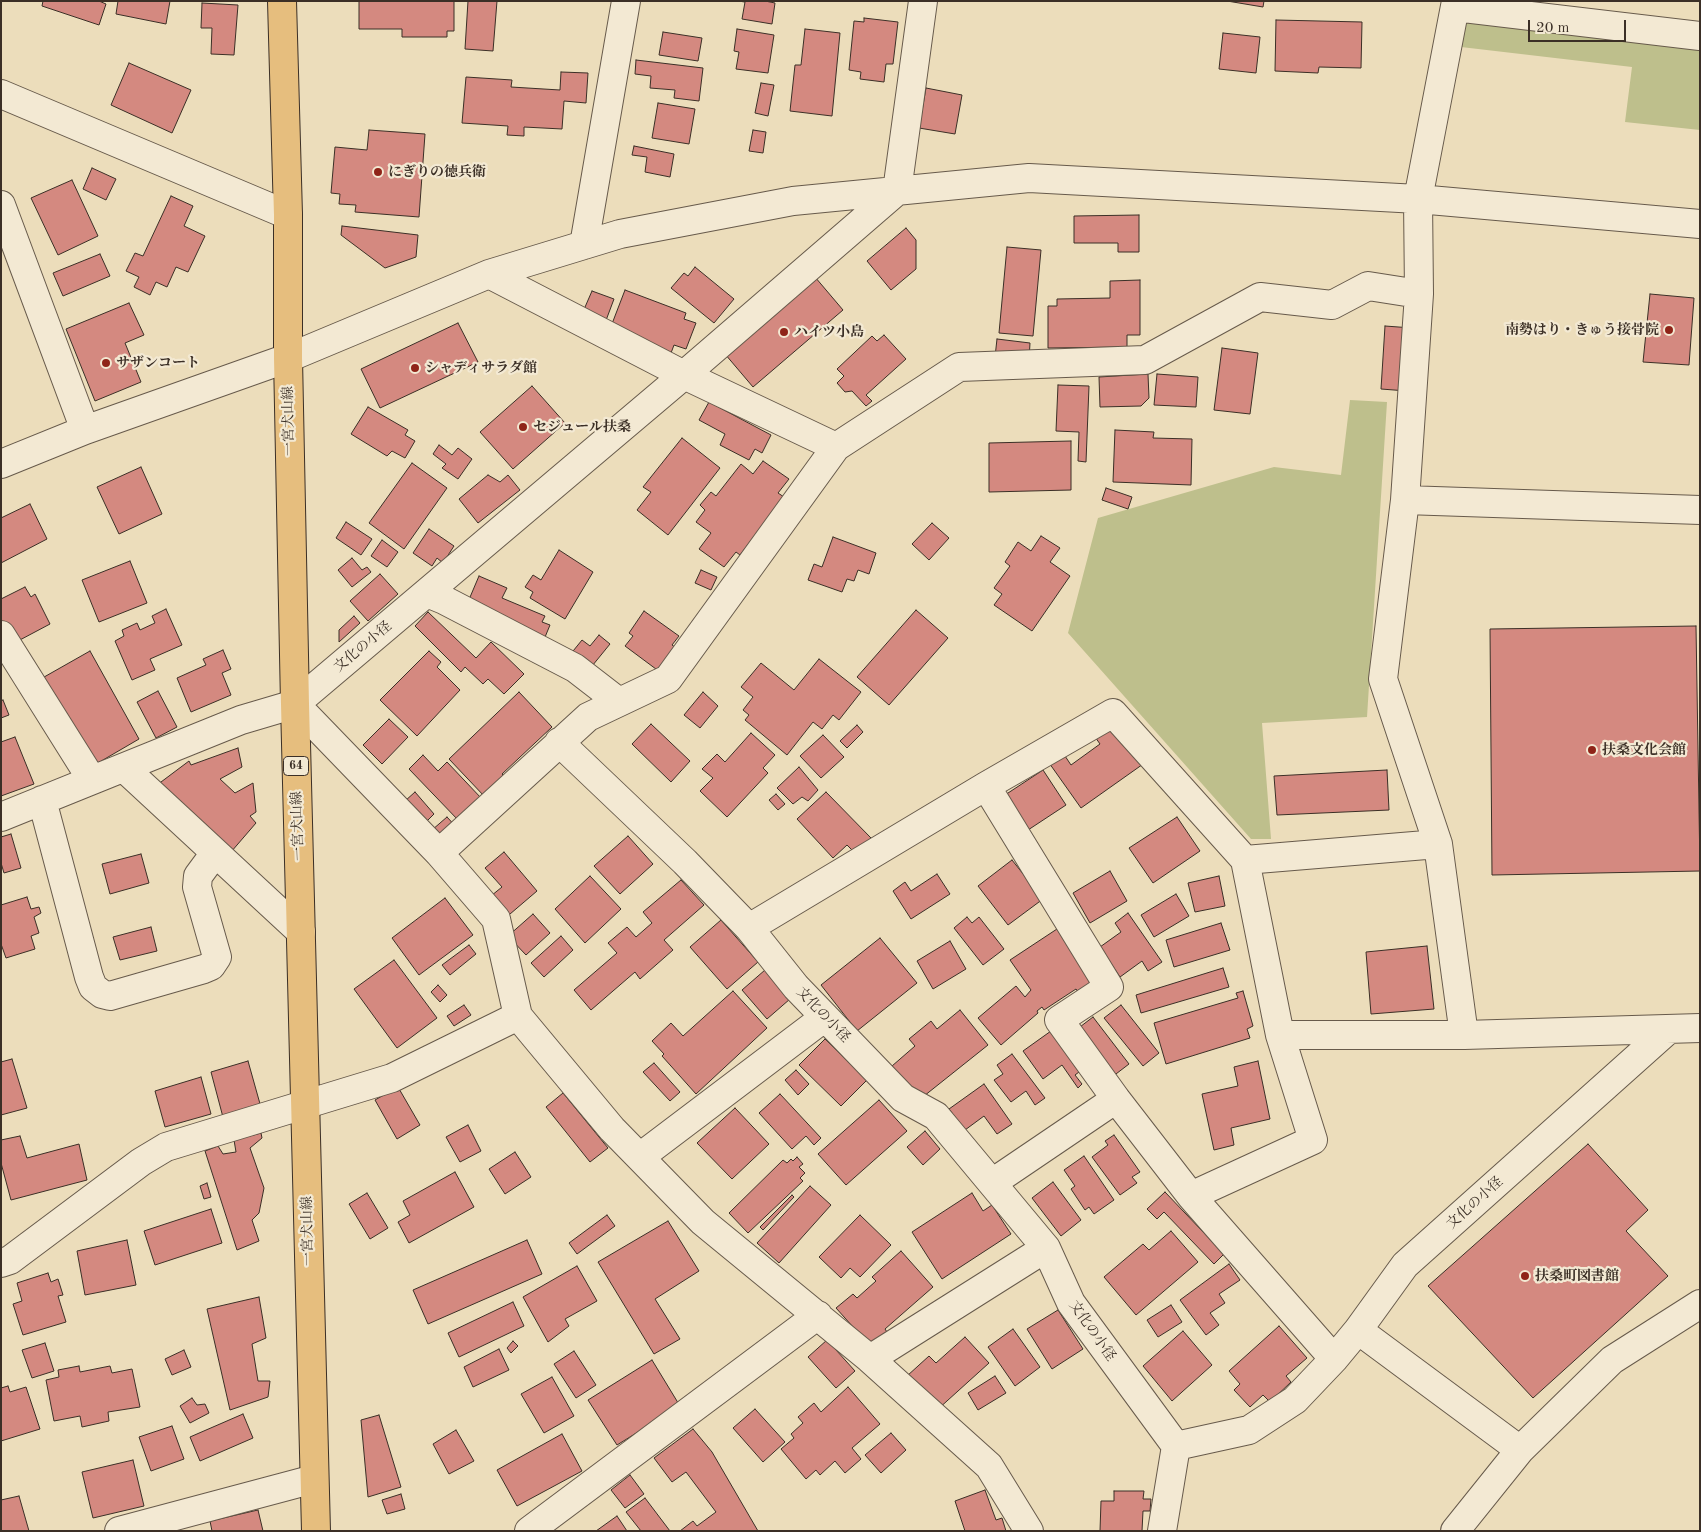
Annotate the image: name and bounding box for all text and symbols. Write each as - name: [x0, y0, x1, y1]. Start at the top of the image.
- scale bar: [1531, 10, 1628, 42]
- text: 20 m: [1536, 21, 1570, 36]
- place label: にぎりの徳兵衛: [388, 164, 486, 180]
- marker: にぎりの徳兵衛: [372, 166, 384, 178]
- place label: 南勢はり・きゅう接骨院: [1505, 322, 1659, 338]
- place label: ハイツ小島: [794, 324, 864, 340]
- marker: 南勢はり・きゅう接骨院: [1663, 324, 1675, 336]
- marker: ハイツ小島: [778, 326, 790, 338]
- place label: サザンコート: [116, 355, 200, 371]
- marker: サザンコート: [100, 357, 112, 369]
- place label: シャディサラダ館: [425, 360, 537, 376]
- marker: シャディサラダ館: [409, 362, 421, 374]
- street label: 一宮犬山線: [280, 386, 298, 456]
- place label: セジュール扶桑: [533, 419, 631, 435]
- marker: セジュール扶桑: [517, 421, 529, 433]
- street label: 文化の小径: [331, 618, 395, 676]
- place label: 扶桑文化会館: [1602, 742, 1686, 758]
- marker: 扶桑文化会館: [1586, 744, 1598, 756]
- road number: 64: [284, 756, 308, 776]
- street label: 一宮犬山線: [288, 791, 308, 861]
- street label: 文化の小径: [793, 984, 853, 1046]
- street label: 文化の小径: [1443, 1173, 1507, 1233]
- street label: 一宮犬山線: [299, 1196, 317, 1266]
- place label: 扶桑町図書館: [1535, 1268, 1619, 1284]
- marker: 扶桑町図書館: [1519, 1270, 1531, 1282]
- street label: 文化の小径: [1065, 1298, 1119, 1364]

